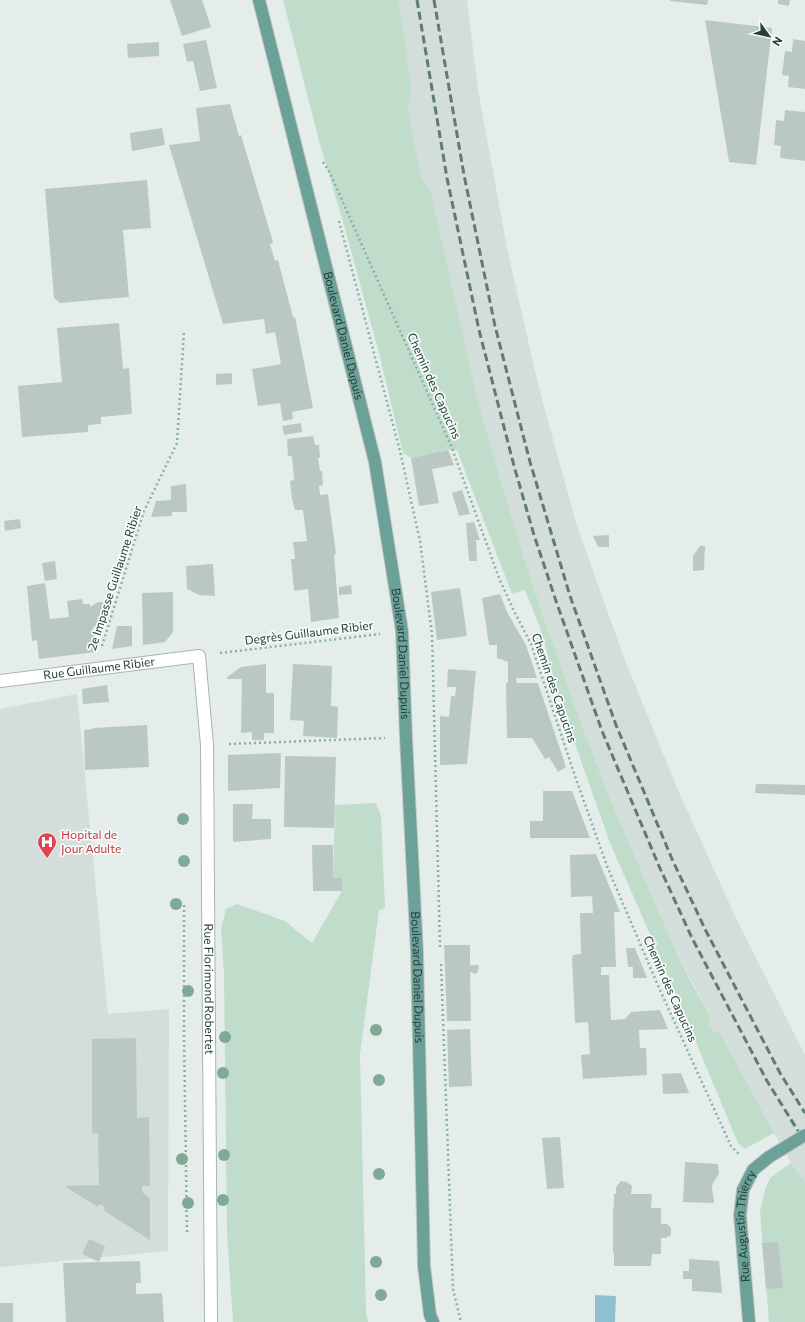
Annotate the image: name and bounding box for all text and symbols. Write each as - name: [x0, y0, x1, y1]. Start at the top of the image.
- north arrow: [749, 16, 789, 56]
- text: N: [770, 35, 786, 49]
- street label: Boulevard Daniel Dupuis: [321, 270, 367, 401]
- street label: Chemin des Capucins: [405, 330, 465, 441]
- street label: 2e Impasse Guillaume Ribier: [84, 503, 144, 652]
- street label: Boulevard Daniel Dupuis: [389, 587, 413, 720]
- street label: Degrès Guillaume Ribier: [244, 617, 374, 647]
- street label: Chemin des Capucins: [530, 631, 580, 744]
- street label: Rue Guillaume Ribier: [42, 654, 156, 682]
- place label: Hopital de Jour Adulte: [61, 827, 121, 856]
- hospital icon: Hopital de Jour Adulte: [36, 831, 58, 859]
- street label: Boulevard Daniel Dupuis: [409, 911, 427, 1043]
- street label: Rue Florimond Robertet: [202, 923, 217, 1055]
- street label: Chemin des Capucins: [641, 933, 701, 1044]
- street label: Rue Augustin Thierry: [732, 1167, 758, 1283]

